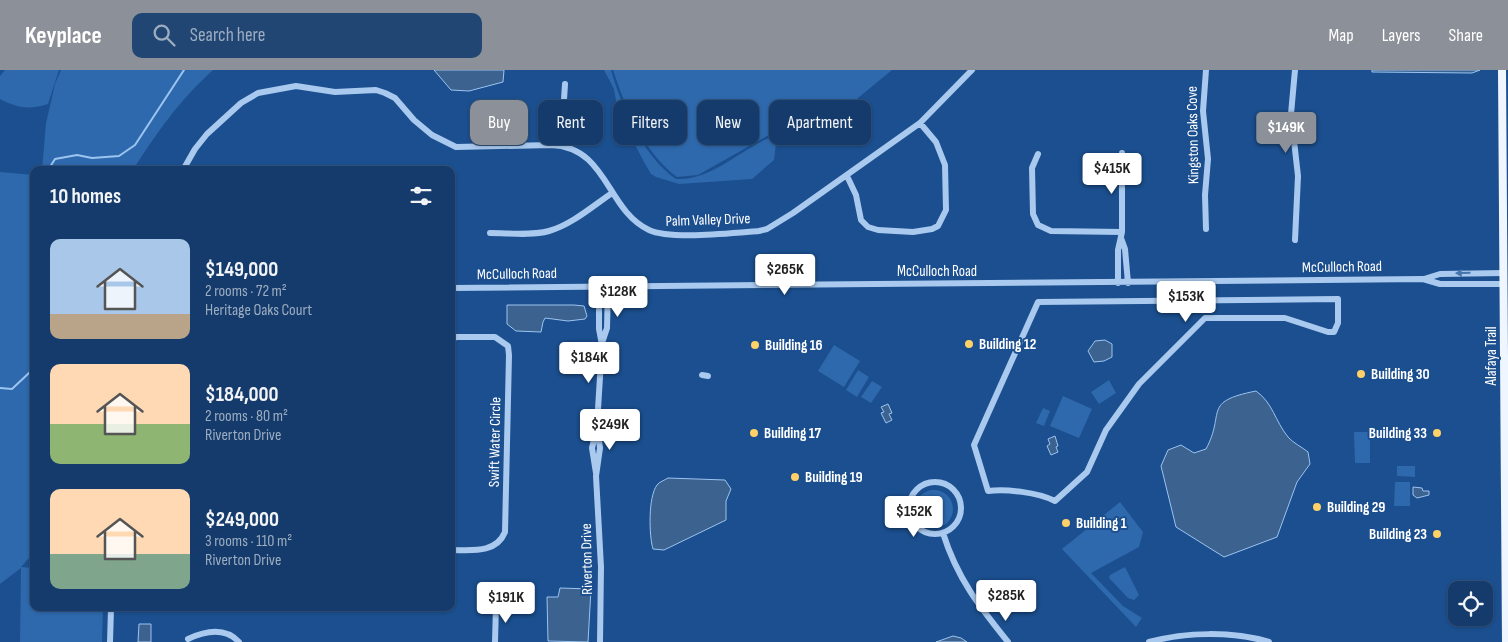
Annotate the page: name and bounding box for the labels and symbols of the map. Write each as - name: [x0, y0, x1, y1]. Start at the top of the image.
- street label: Kingston Oaks Cove: [1183, 86, 1203, 184]
- pin: $149K: [1251, 112, 1321, 154]
- pin: $415K: [1077, 152, 1147, 195]
- street label: Palm Valley Drive: [665, 209, 751, 231]
- pin: $265K: [750, 254, 820, 296]
- street label: McCulloch Road: [1302, 257, 1382, 277]
- street label: McCulloch Road: [897, 262, 977, 281]
- street label: McCulloch Road: [477, 264, 557, 284]
- one-way arrow: [1455, 269, 1471, 277]
- pin: $128K: [583, 276, 653, 318]
- pin: $153K: [1151, 280, 1221, 323]
- street label: Alafaya Trail: [1482, 326, 1501, 387]
- place label: Building 12: [979, 335, 1036, 354]
- place label: Building 16: [765, 336, 823, 355]
- marker: Building 12: [963, 338, 975, 350]
- marker: Building 16: [749, 339, 761, 351]
- pin: $184K: [554, 342, 624, 384]
- place label: Building 30: [1371, 365, 1430, 384]
- marker: Building 30: [1355, 368, 1367, 380]
- street label: Swift Water Circle: [485, 397, 505, 487]
- pin: $249K: [575, 408, 645, 451]
- place label: Building 17: [764, 424, 821, 443]
- place label: Building 33: [1369, 424, 1427, 443]
- marker: Building 17: [748, 427, 760, 439]
- marker: Building 33: [1431, 427, 1443, 439]
- place label: Building 19: [805, 468, 863, 487]
- marker: Building 19: [789, 471, 801, 483]
- pin: $152K: [879, 496, 949, 538]
- place label: Building 29: [1327, 498, 1385, 517]
- marker: Building 29: [1311, 501, 1323, 513]
- place label: Building 1: [1076, 514, 1127, 533]
- marker: Building 1: [1060, 517, 1072, 529]
- street label: Riverton Drive: [577, 523, 597, 595]
- place label: Building 23: [1369, 525, 1427, 544]
- marker: Building 23: [1431, 528, 1443, 540]
- pin: $285K: [971, 580, 1041, 622]
- pin: $191K: [471, 582, 541, 624]

